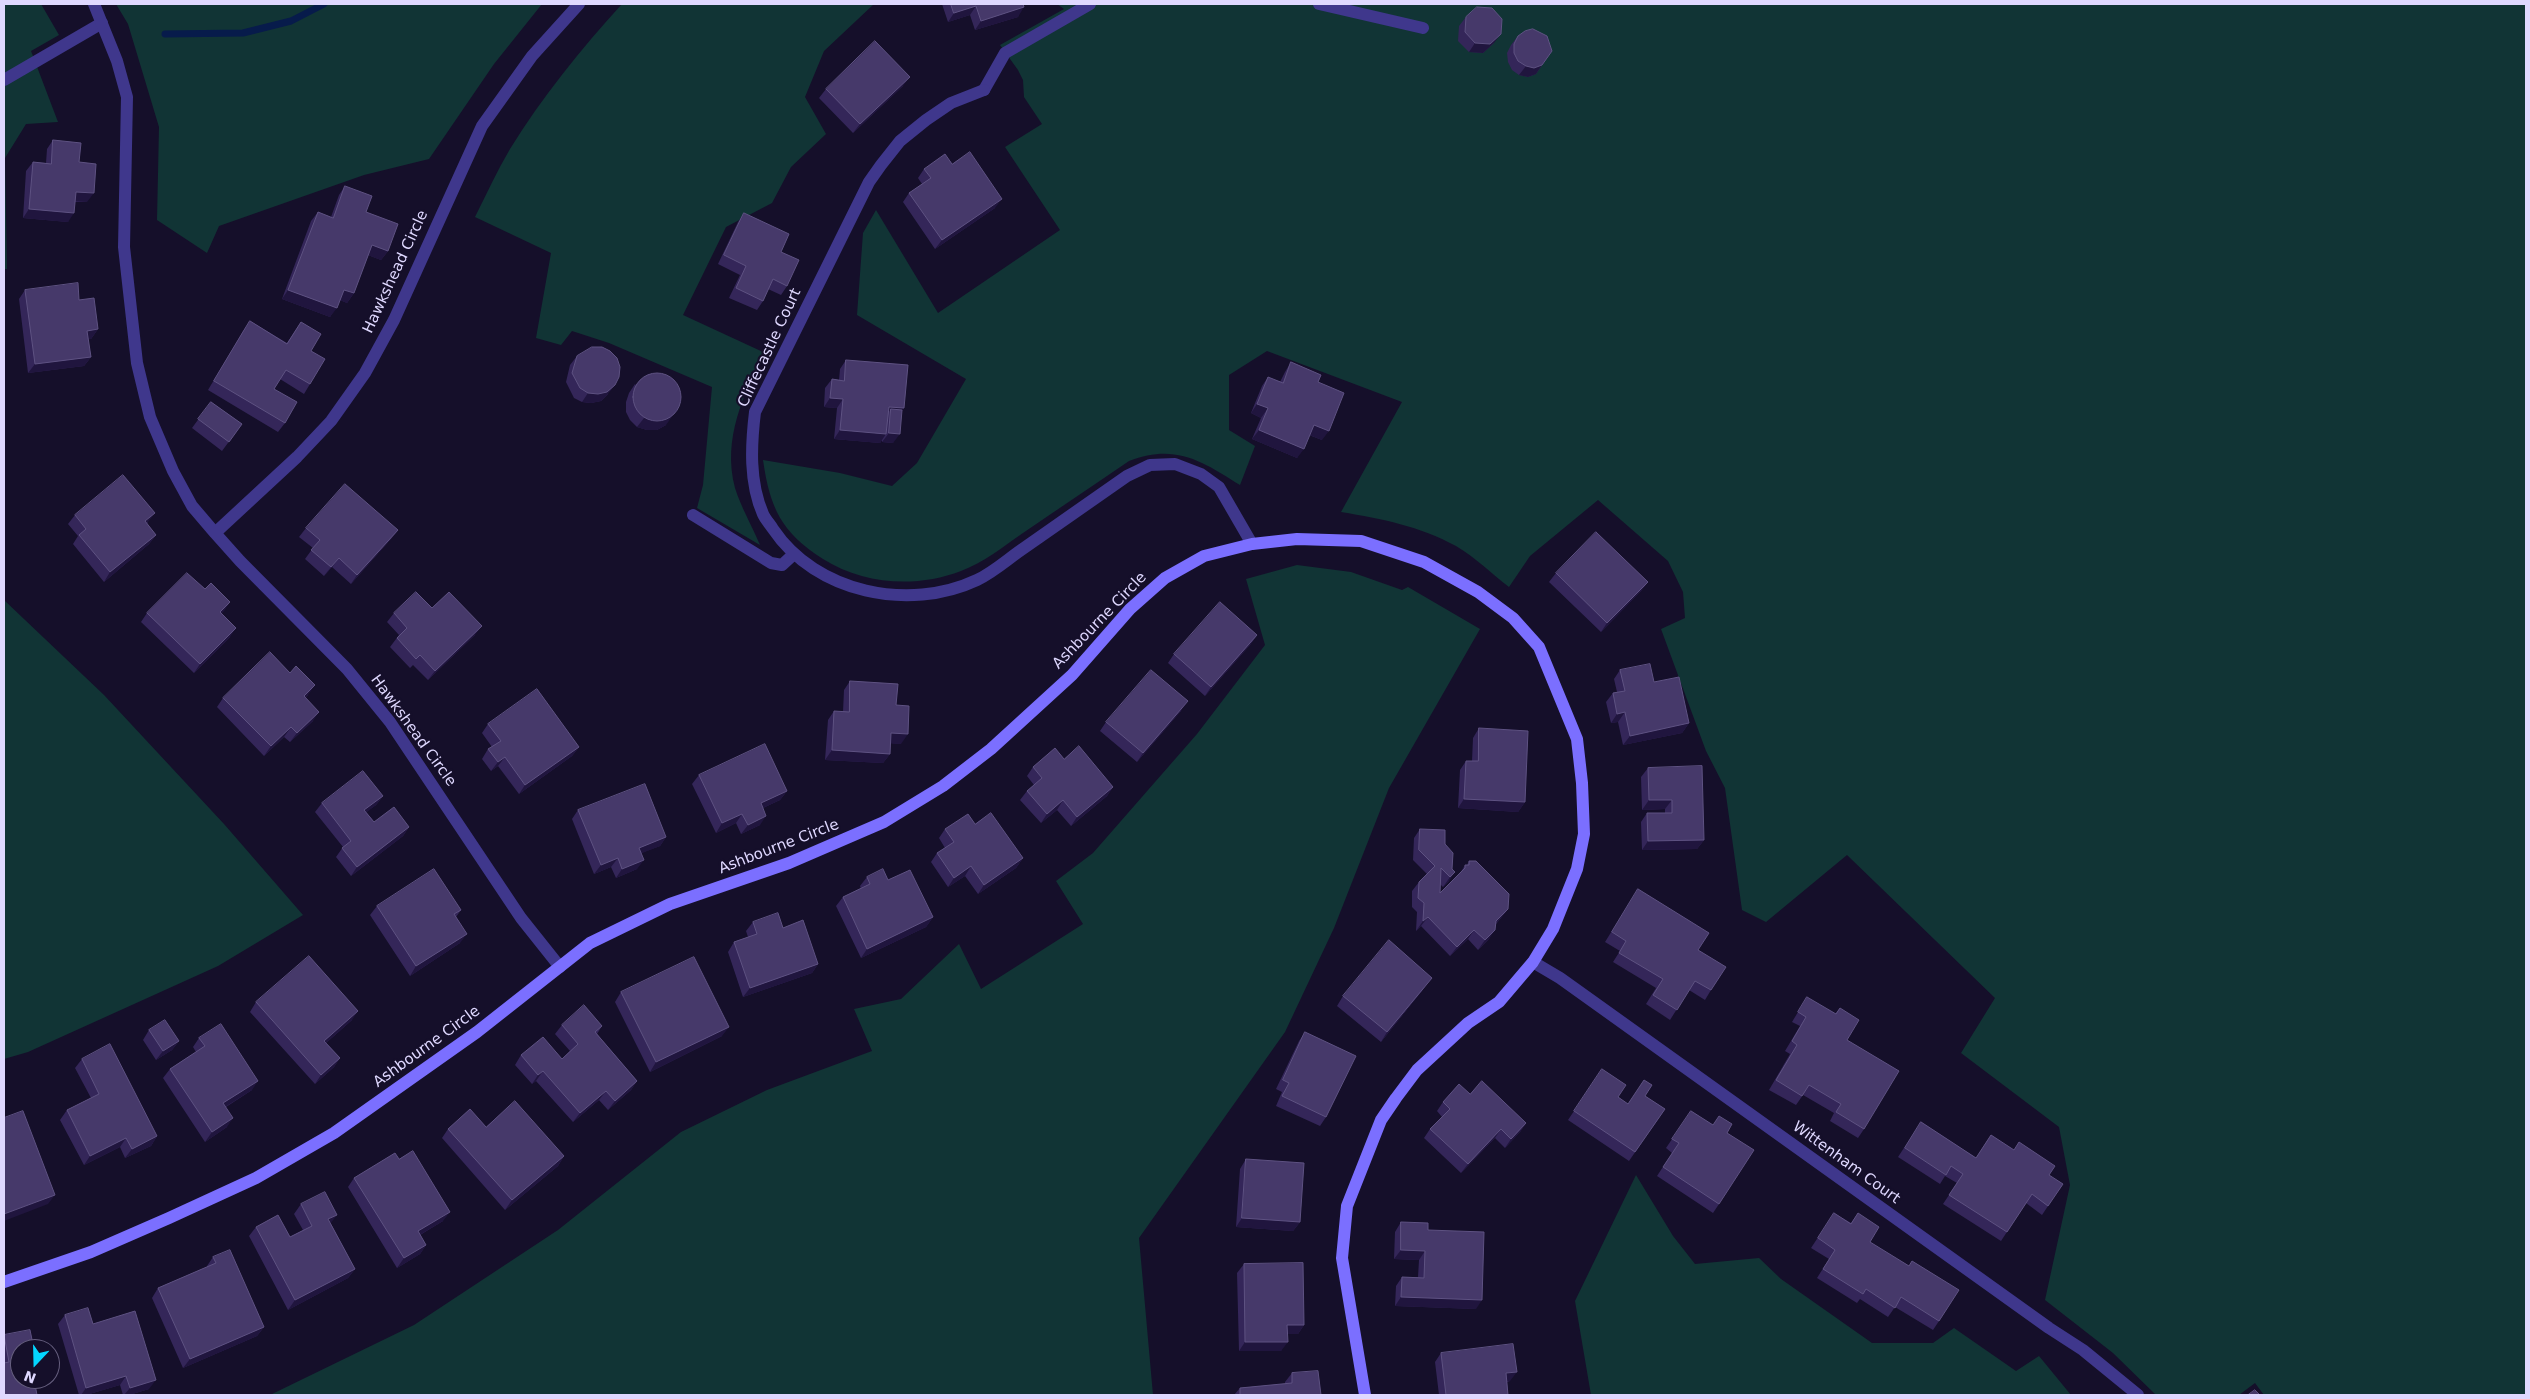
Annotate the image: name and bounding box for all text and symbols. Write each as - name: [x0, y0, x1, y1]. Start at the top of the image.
- street label: Hawkshead Circle: [360, 208, 432, 336]
- street label: Cliffecastle Court: [735, 286, 805, 410]
- street label: Ashbourne Circle: [1049, 569, 1151, 673]
- street label: Hawkshead Circle: [366, 672, 460, 790]
- street label: Ashbourne Circle: [716, 816, 842, 878]
- street label: Ashbourne Circle: [370, 1002, 484, 1092]
- street label: Wittenham Court: [1789, 1118, 1903, 1208]
- north arrow: [10, 1339, 60, 1389]
- text: N: [22, 1368, 38, 1387]

